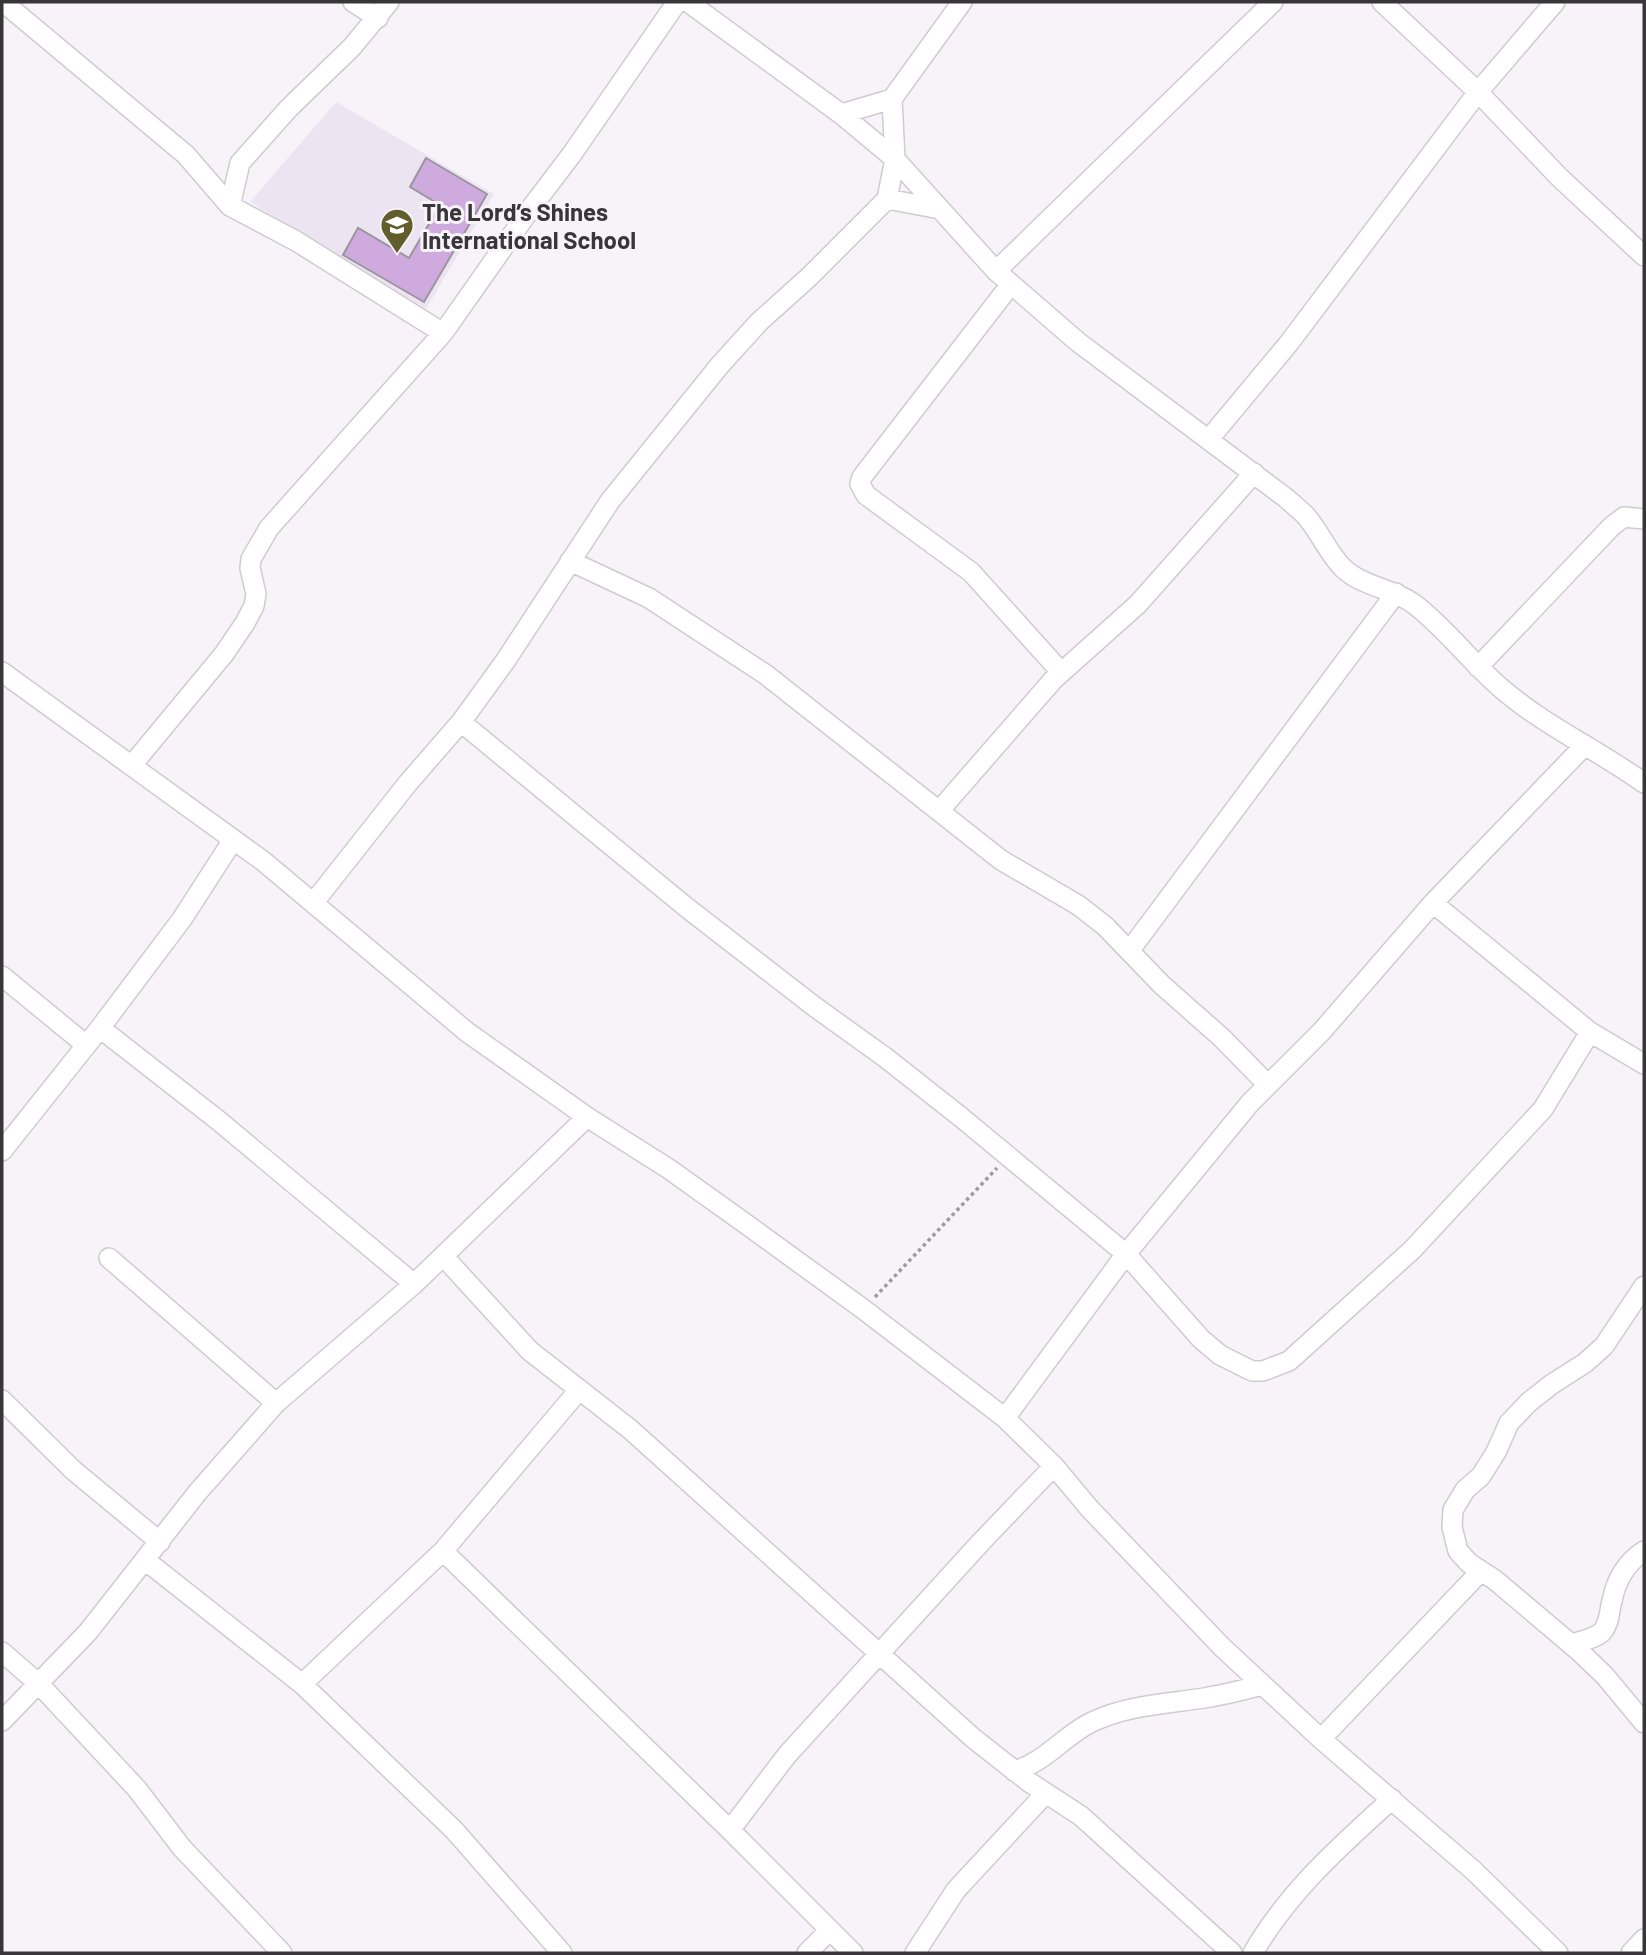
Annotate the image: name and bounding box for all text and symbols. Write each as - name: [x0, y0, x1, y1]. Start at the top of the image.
- place label: The Lord’s Shines International School: [422, 197, 636, 254]
- school or university icon: The Lord’s Shines International School: [378, 206, 416, 255]

